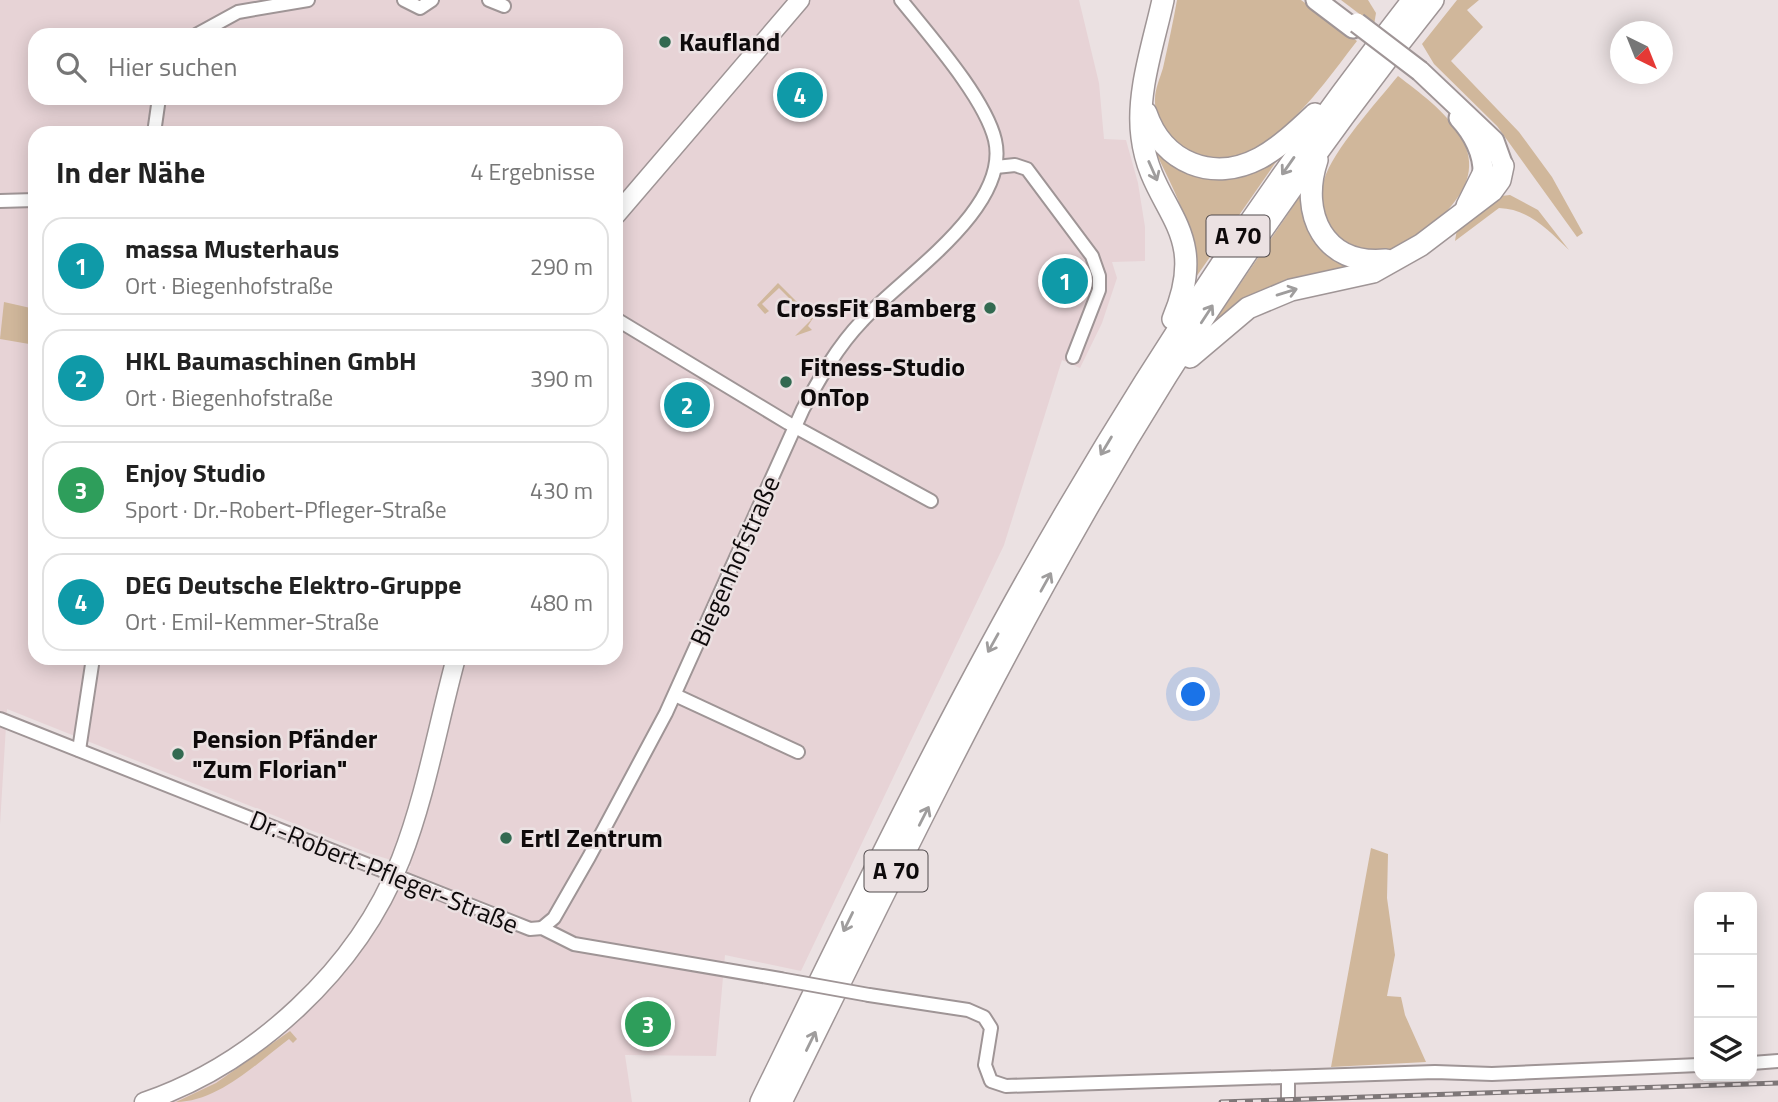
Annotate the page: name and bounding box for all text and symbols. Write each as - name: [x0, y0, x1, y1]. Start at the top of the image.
- north arrow: [1610, 21, 1673, 84]
- place label: Kaufland: [679, 22, 780, 61]
- search box: [28, 28, 623, 105]
- marker: Kaufland: [657, 34, 673, 50]
- text: Hier suchen: [108, 47, 237, 86]
- icon: search: [52, 48, 90, 86]
- pin: 4: [777, 69, 823, 121]
- text: In der Nähe: [56, 149, 205, 195]
- text: 4 Ergebnisse: [471, 154, 595, 189]
- one-way arrow: [1281, 156, 1296, 175]
- one-way arrow: [1147, 160, 1160, 181]
- road number: A 70: [1206, 216, 1270, 256]
- text: massa Musterhaus: [125, 229, 339, 268]
- text: 1: [75, 249, 87, 284]
- text: 290 m: [530, 249, 593, 284]
- pin: 1: [1042, 255, 1088, 307]
- text: Ort · Biegenhofstraße: [125, 268, 333, 303]
- one-way arrow: [1276, 284, 1298, 297]
- place label: CrossFit Bamberg: [776, 288, 976, 327]
- marker: CrossFit Bamberg: [982, 300, 998, 316]
- one-way arrow: [1200, 304, 1214, 324]
- text: HKL Baumaschinen GmbH: [125, 341, 417, 380]
- place label: Fitness-Studio OnTop: [800, 347, 965, 416]
- text: 2: [75, 361, 87, 396]
- text: 390 m: [530, 361, 593, 396]
- marker: Fitness-Studio OnTop: [778, 374, 794, 390]
- pin: 2: [664, 379, 710, 431]
- text: Ort · Biegenhofstraße: [125, 380, 333, 415]
- one-way arrow: [1098, 435, 1112, 455]
- text: Enjoy Studio: [125, 453, 266, 492]
- street label: Biegenhofstraße: [680, 469, 790, 652]
- text: 3: [75, 473, 87, 508]
- text: 430 m: [530, 473, 593, 508]
- text: Sport · Dr.-Robert-Pfleger-Straße: [125, 492, 447, 527]
- text: DEG Deutsche Elektro-Gruppe: [125, 565, 462, 604]
- one-way arrow: [1039, 572, 1053, 592]
- text: 4: [75, 585, 87, 620]
- text: 480 m: [530, 585, 593, 620]
- text: Ort · Emil-Kemmer-Straße: [125, 604, 379, 639]
- one-way arrow: [986, 632, 999, 653]
- your location: [1176, 677, 1210, 711]
- place label: Pension Pfänder "Zum Florian": [192, 719, 378, 788]
- marker: Pension Pfänder "Zum Florian": [170, 746, 186, 762]
- street label: Dr.-Robert-Pfleger-Straße: [244, 800, 524, 943]
- one-way arrow: [917, 806, 931, 826]
- place label: Ertl Zentrum: [520, 818, 663, 857]
- marker: Ertl Zentrum: [498, 830, 514, 846]
- road number: A 70: [864, 850, 928, 892]
- map controls: [1694, 892, 1757, 1081]
- button: +: [1694, 892, 1757, 955]
- one-way arrow: [841, 911, 855, 932]
- button: −: [1694, 955, 1757, 1018]
- pin: 3: [625, 998, 671, 1050]
- button: layers: [1694, 1018, 1757, 1081]
- one-way arrow: [805, 1031, 819, 1052]

